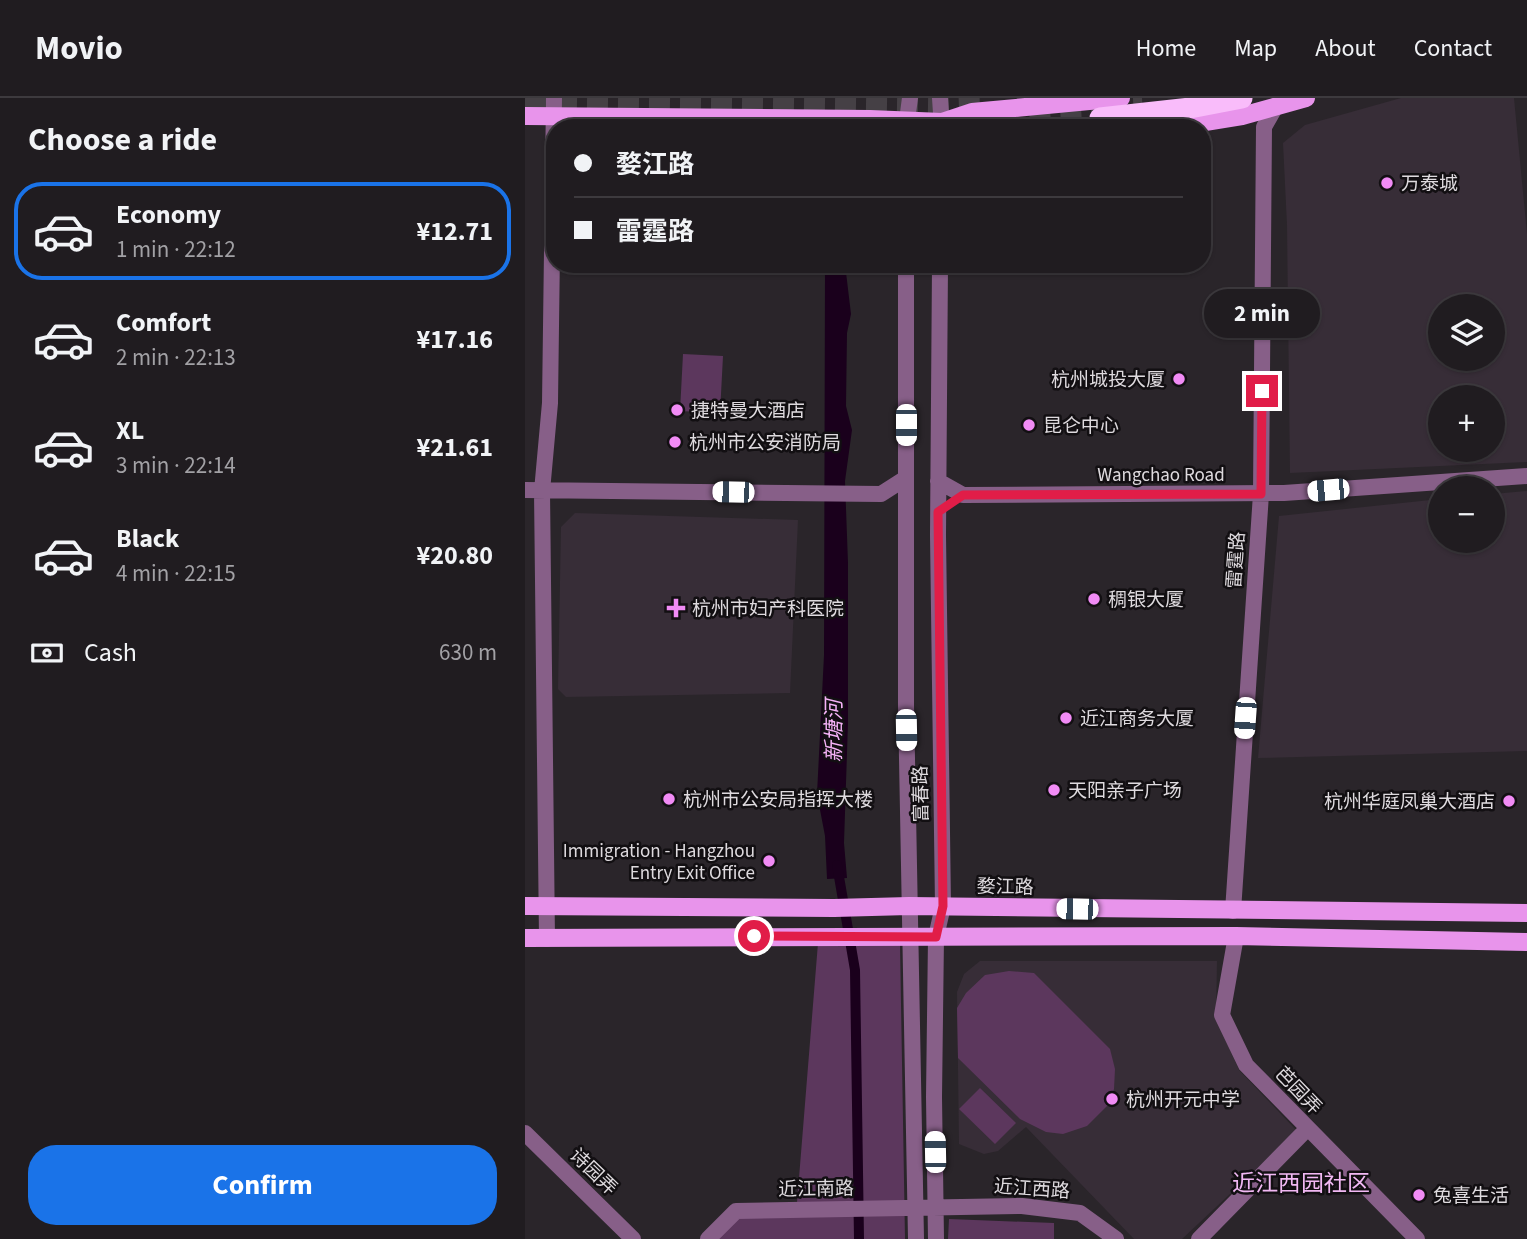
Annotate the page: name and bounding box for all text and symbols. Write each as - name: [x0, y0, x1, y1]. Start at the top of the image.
- text: Movio: [35, 25, 123, 72]
- text: Home: [1136, 31, 1196, 66]
- text: Map: [1234, 31, 1277, 66]
- text: About: [1315, 31, 1376, 66]
- text: Contact: [1414, 31, 1492, 66]
- text: Choose a ride: [28, 117, 217, 163]
- text: 婺江路: [616, 146, 694, 183]
- place label: 万泰城: [1401, 171, 1458, 198]
- marker: 万泰城: [1379, 175, 1395, 191]
- text: Economy: [116, 196, 221, 233]
- icon: car: [32, 200, 95, 263]
- text: ¥12.71: [417, 213, 493, 250]
- text: 雷霆路: [616, 213, 694, 250]
- text: 1 min · 22:12: [116, 233, 236, 266]
- callout: 2 min: [1204, 289, 1320, 338]
- map controls: [1428, 294, 1505, 553]
- button: layers: [1428, 294, 1505, 371]
- text: 2 min: [1234, 297, 1290, 330]
- text: Comfort: [116, 304, 211, 341]
- icon: car: [32, 308, 95, 371]
- text: ¥17.16: [417, 321, 493, 358]
- text: 2 min · 22:13: [116, 341, 236, 374]
- place label: 杭州城投大厦: [1051, 367, 1165, 394]
- marker: 杭州城投大厦: [1171, 371, 1187, 387]
- route end: [1246, 375, 1278, 407]
- button: +: [1428, 385, 1505, 462]
- place label: 捷特曼大酒店: [691, 398, 805, 425]
- marker: 捷特曼大酒店: [669, 402, 685, 418]
- car: [896, 404, 917, 446]
- text: XL: [116, 412, 144, 449]
- place label: 昆仑中心: [1043, 413, 1119, 440]
- icon: car: [32, 416, 95, 479]
- marker: 昆仑中心: [1021, 417, 1037, 433]
- text: ¥21.61: [417, 429, 493, 466]
- place label: 杭州市公安消防局: [689, 430, 841, 457]
- marker: 杭州市公安消防局: [667, 434, 683, 450]
- text: 3 min · 22:14: [116, 449, 236, 482]
- street label: Wangchao Road: [1097, 462, 1225, 489]
- button: −: [1428, 476, 1505, 553]
- car: [1307, 478, 1350, 502]
- car: [712, 481, 755, 503]
- text: Black: [116, 520, 179, 557]
- icon: car: [32, 524, 95, 587]
- street label: 雷霆路: [1221, 531, 1252, 589]
- text: ¥20.80: [417, 537, 493, 574]
- text: 4 min · 22:15: [116, 557, 236, 590]
- place label: 稠银大厦: [1108, 587, 1184, 614]
- marker: 稠银大厦: [1086, 591, 1102, 607]
- place label: 杭州市妇产科医院: [692, 596, 844, 623]
- marker: 杭州市妇产科医院: [666, 598, 686, 618]
- icon: cash: [28, 634, 66, 672]
- text: Cash: [84, 634, 137, 671]
- text: 630 m: [439, 636, 497, 669]
- water label: 新塘河: [819, 696, 849, 763]
- car: [1234, 696, 1257, 740]
- place label: 近江商务大厦: [1080, 706, 1194, 733]
- car: [896, 709, 917, 751]
- marker: 近江商务大厦: [1058, 710, 1074, 726]
- street label: 富春路: [908, 765, 935, 823]
- place label: 天阳亲子广场: [1068, 778, 1182, 805]
- marker: 天阳亲子广场: [1046, 782, 1062, 798]
- place label: 杭州市公安局指挥大楼: [683, 787, 873, 814]
- place label: 杭州华庭凤巢大酒店: [1324, 789, 1495, 816]
- marker: 杭州市公安局指挥大楼: [661, 791, 677, 807]
- marker: 杭州华庭凤巢大酒店: [1501, 793, 1517, 809]
- place label: Immigration - Hangzhou Entry Exit Office: [563, 838, 755, 887]
- marker: Immigration - Hangzhou Entry Exit Office: [761, 853, 777, 869]
- street label: 婺江路: [976, 874, 1034, 901]
- car: [1056, 898, 1099, 920]
- route start: [738, 920, 770, 952]
- street label: 芭园弄: [1268, 1061, 1327, 1121]
- place label: 杭州开元中学: [1126, 1087, 1240, 1114]
- marker: 杭州开元中学: [1104, 1091, 1120, 1107]
- car: [925, 1131, 946, 1173]
- street label: 诗园弄: [563, 1143, 623, 1202]
- button: Confirm: [28, 1145, 497, 1225]
- district label: 近江西园社区: [1232, 1167, 1370, 1200]
- street label: 近江西路: [993, 1173, 1071, 1206]
- street label: 近江南路: [778, 1175, 854, 1204]
- place label: 兔喜生活: [1433, 1183, 1509, 1210]
- marker: 兔喜生活: [1411, 1187, 1427, 1203]

